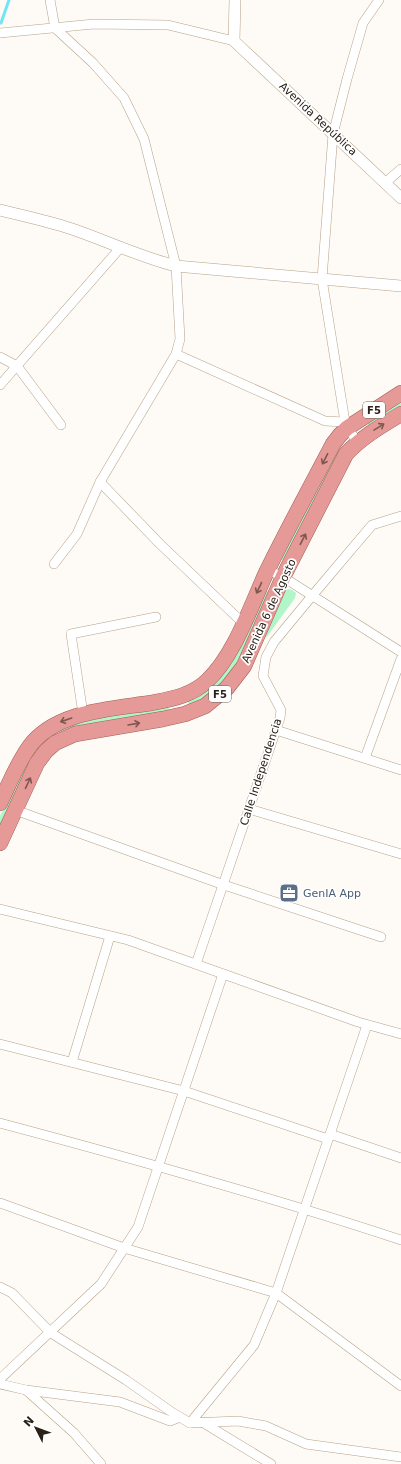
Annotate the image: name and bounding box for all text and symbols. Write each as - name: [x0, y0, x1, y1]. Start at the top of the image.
- street label: Avenida República: [277, 80, 359, 158]
- road number: F5: [363, 402, 385, 418]
- one-way arrow: [373, 423, 384, 431]
- one-way arrow: [321, 453, 328, 465]
- one-way arrow: [299, 533, 307, 545]
- street label: Avenida 6 de Agosto: [239, 557, 299, 665]
- one-way arrow: [255, 581, 263, 593]
- road number: F5: [209, 686, 231, 702]
- one-way arrow: [60, 716, 72, 724]
- street label: Calle Independencia: [238, 717, 284, 827]
- one-way arrow: [127, 720, 140, 728]
- one-way arrow: [25, 777, 32, 789]
- office icon: GenIA App: [278, 882, 300, 904]
- place label: GenIA App: [303, 887, 361, 900]
- north arrow: [16, 1408, 56, 1448]
- text: N: [21, 1414, 37, 1429]

